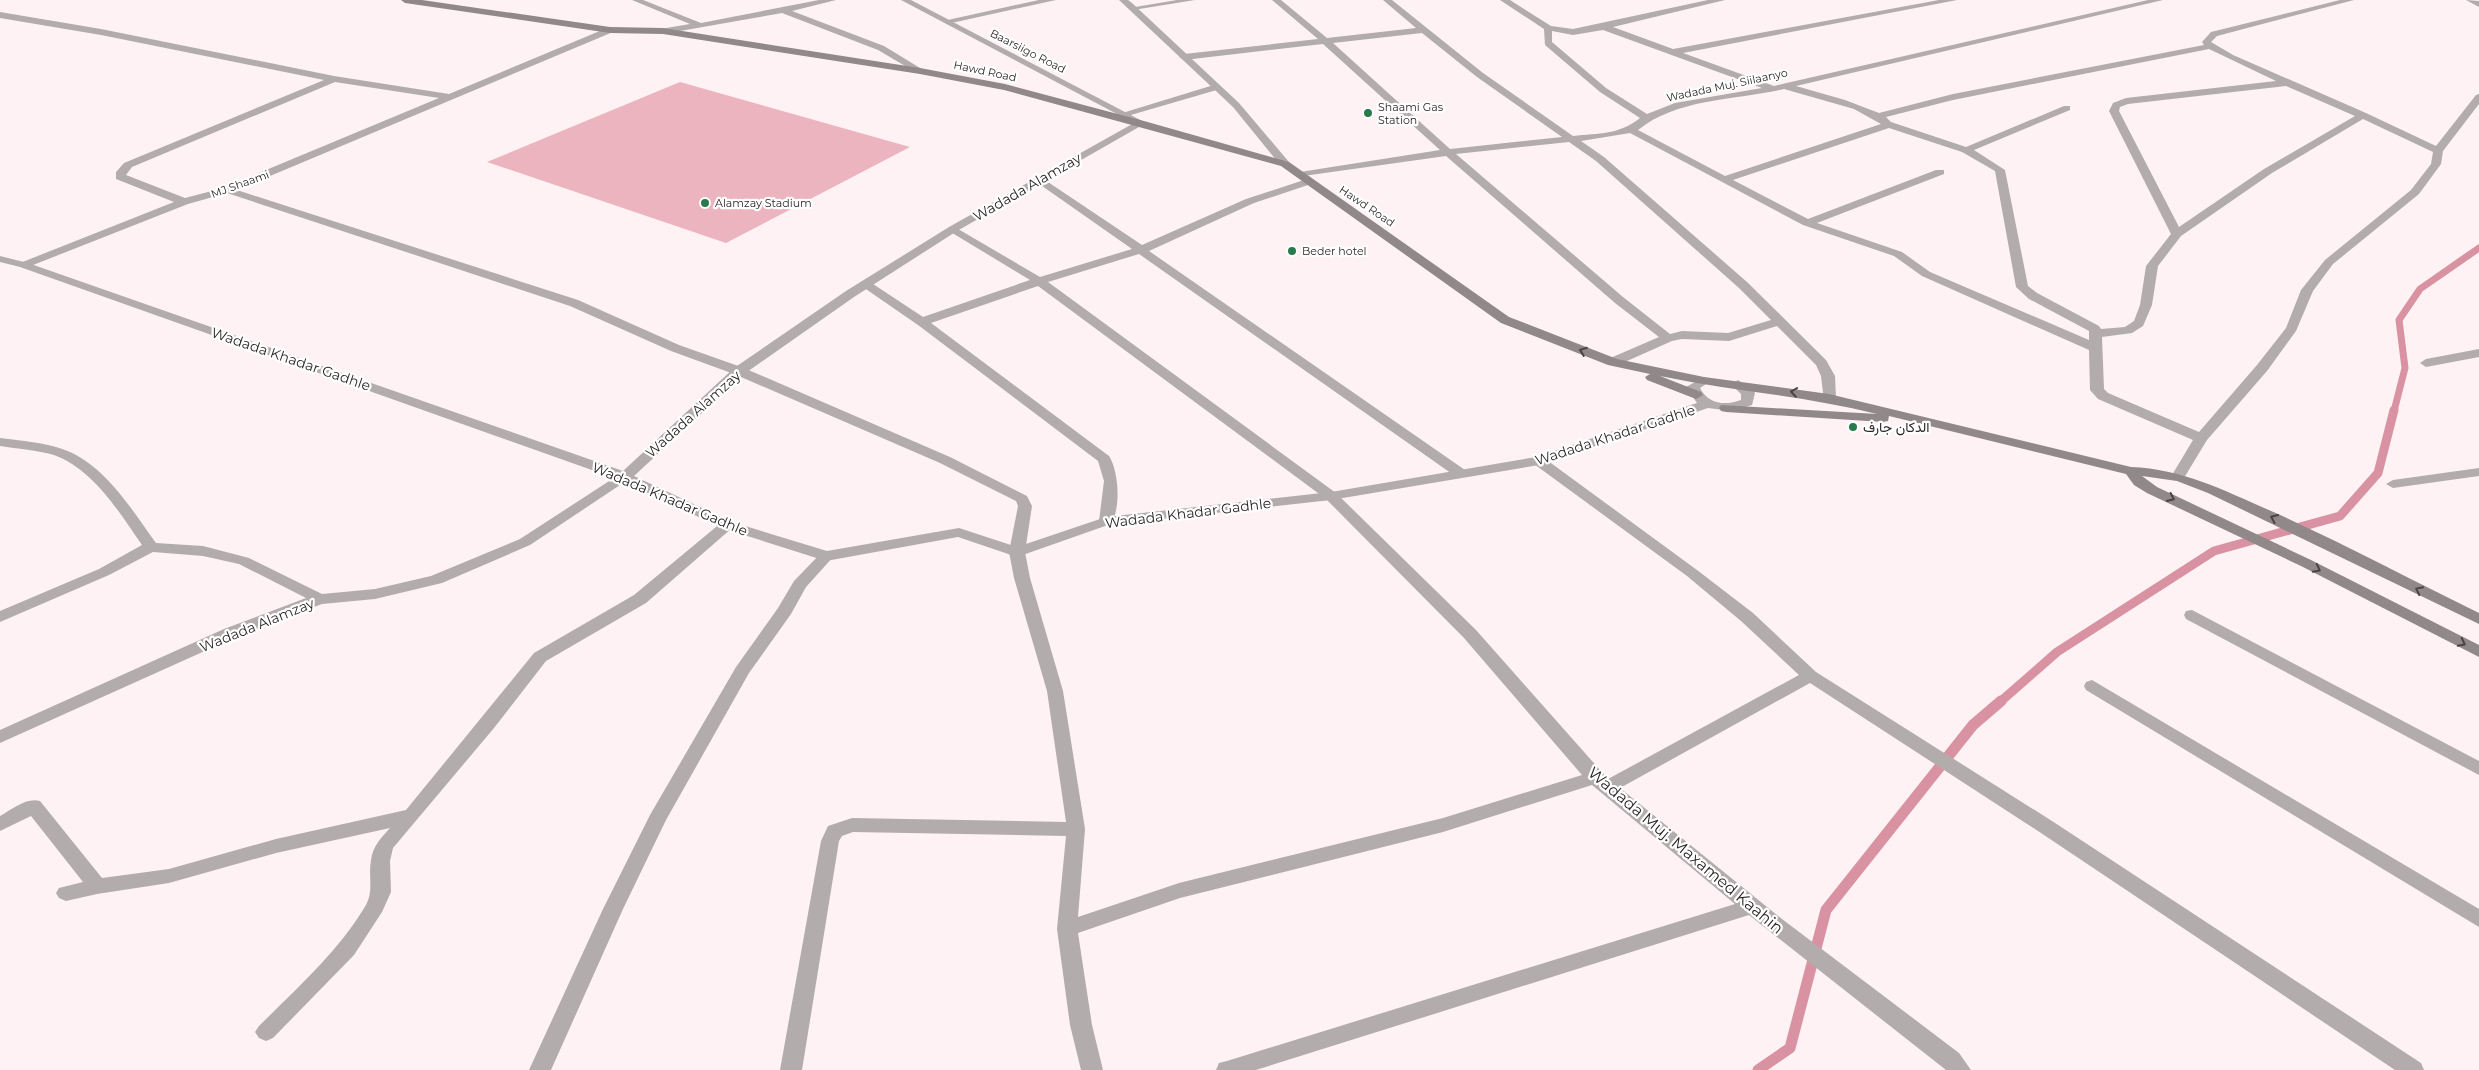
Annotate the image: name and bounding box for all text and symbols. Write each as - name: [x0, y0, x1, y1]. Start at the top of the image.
- street label: Baarsiigo Road: [988, 26, 1068, 76]
- street label: Hawd Road: [952, 58, 1018, 84]
- street label: Wadada Muj. Siilaanyo: [1665, 65, 1789, 105]
- place label: Shaami Gas Station: [1378, 100, 1444, 127]
- marker: Shaami Gas Station: [1362, 107, 1374, 119]
- street label: Wadada Alamzay: [970, 149, 1085, 225]
- street label: MJ Shaami: [209, 167, 271, 201]
- street label: Hawd Road: [1337, 182, 1397, 230]
- place label: Alamzay Stadium: [715, 196, 812, 210]
- marker: Alamzay Stadium: [699, 197, 711, 209]
- place label: Beder hotel: [1302, 244, 1367, 258]
- marker: Beder hotel: [1286, 245, 1298, 257]
- street label: Wadada Khadar Gadhle: [209, 323, 373, 395]
- one-way arrow: [1580, 346, 1588, 356]
- street label: Wadada Alamzay: [642, 366, 745, 461]
- one-way arrow: [1789, 388, 1798, 398]
- street label: Wadada Khadar Gadhle: [1533, 401, 1697, 469]
- place label: الدكان جارف: [1863, 418, 1930, 436]
- marker: الدكان جارف: [1847, 421, 1859, 433]
- street label: Wadada Khadar Gadhle: [590, 458, 750, 540]
- one-way arrow: [2165, 492, 2174, 502]
- street label: Wadada Khadar Gadhle: [1104, 494, 1272, 532]
- one-way arrow: [2270, 514, 2279, 525]
- one-way arrow: [2312, 563, 2321, 573]
- one-way arrow: [2416, 586, 2425, 596]
- street label: Wadada Alamzay: [197, 594, 317, 656]
- one-way arrow: [2456, 637, 2465, 647]
- street label: Wadada Muj. Maxamed Kaahin: [1584, 763, 1787, 938]

